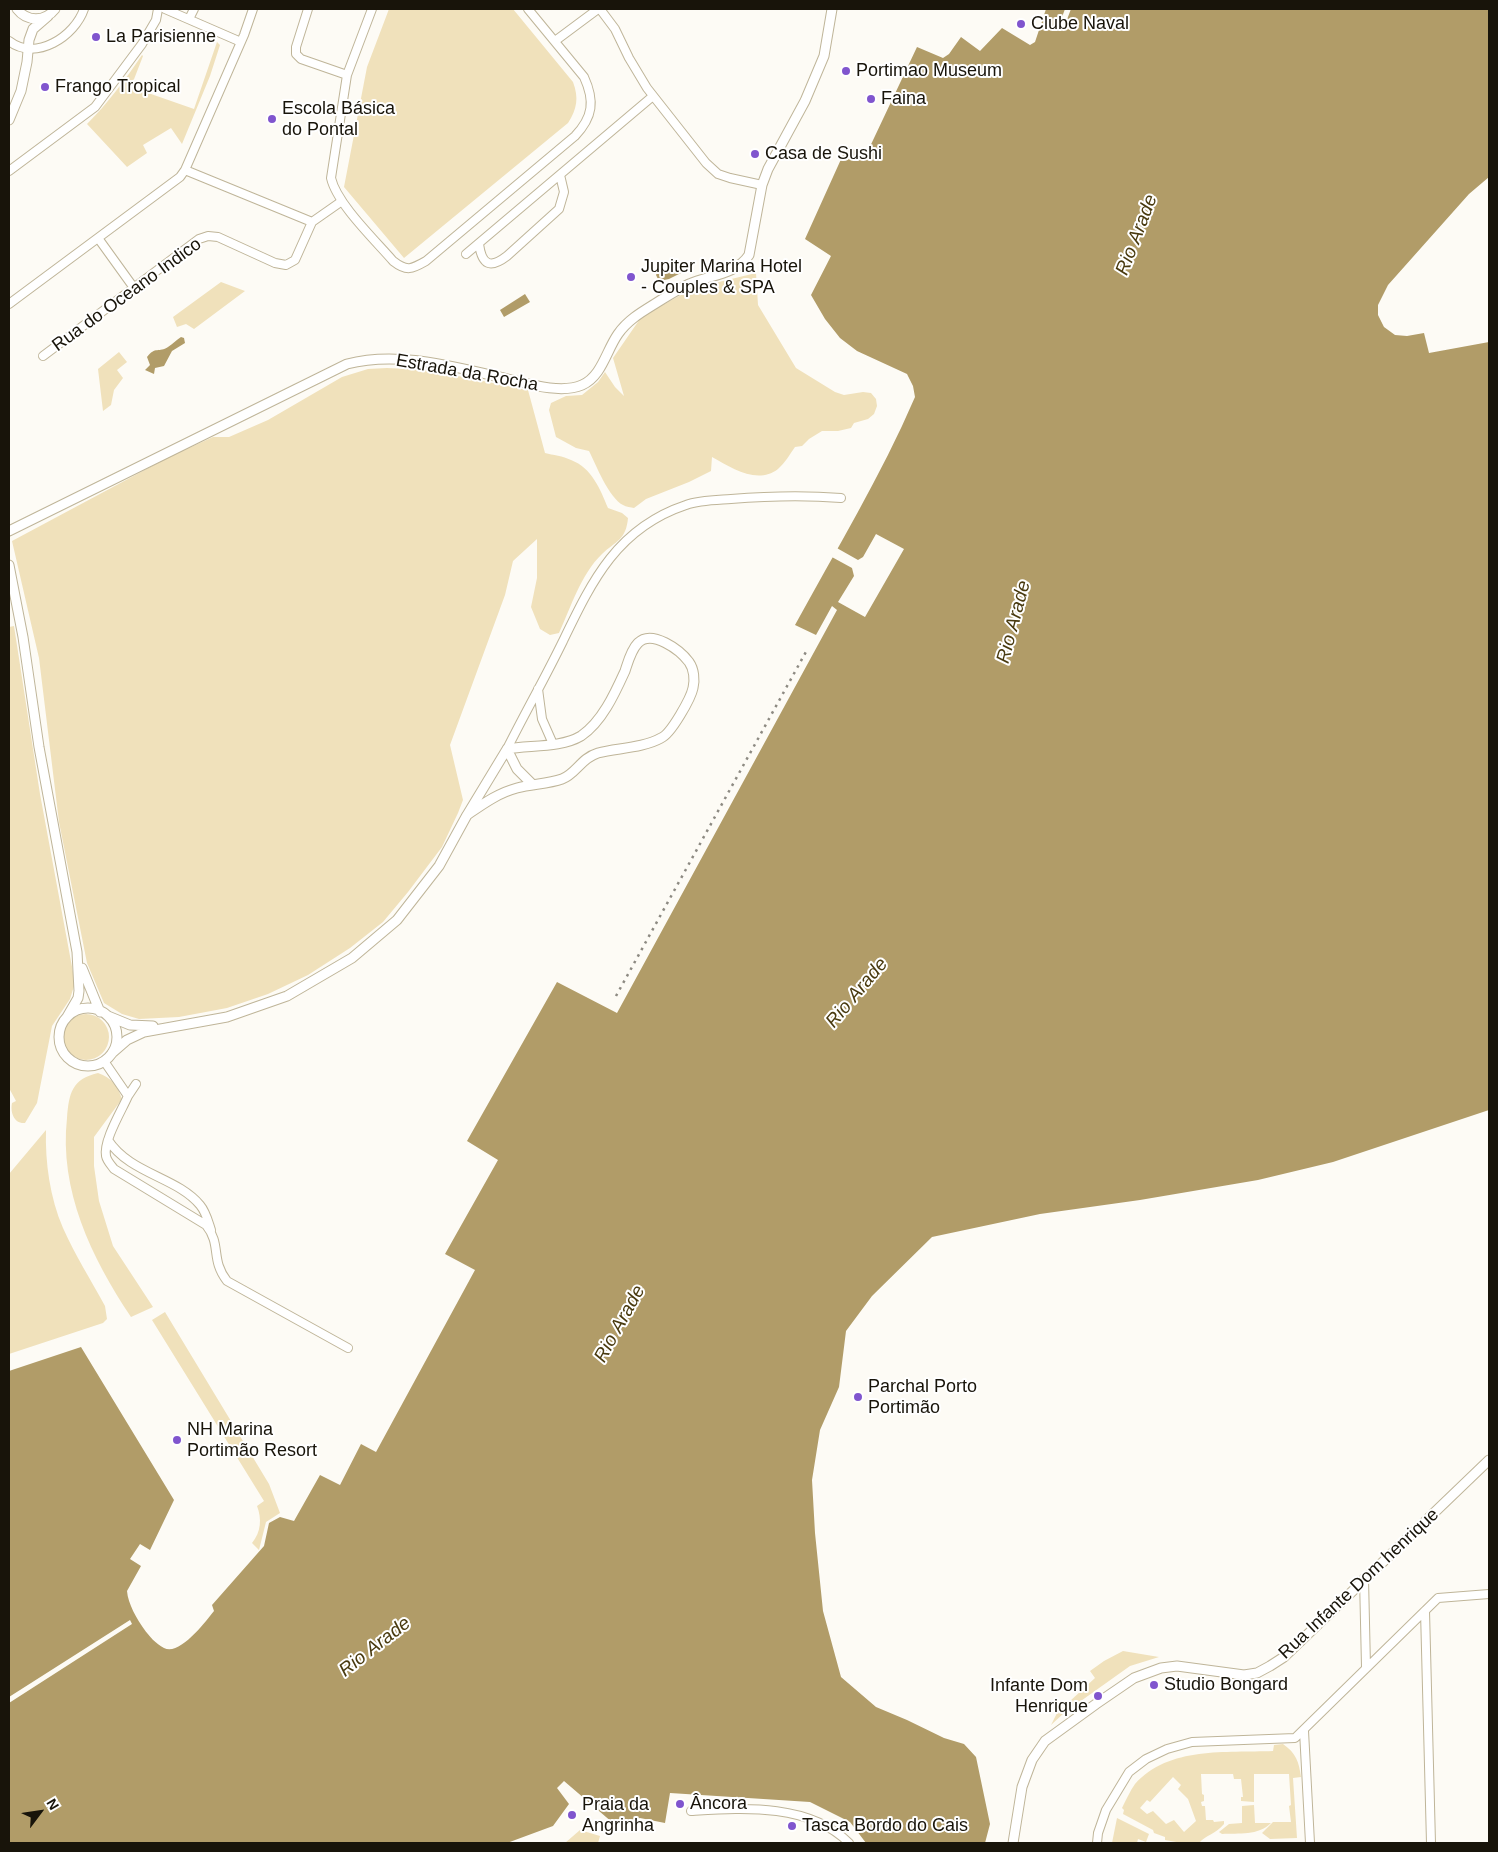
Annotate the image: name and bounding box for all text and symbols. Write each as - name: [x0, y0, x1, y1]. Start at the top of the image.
- place label: Clube Naval: [1031, 13, 1129, 35]
- marker: Clube Naval: [1015, 18, 1027, 30]
- place label: La Parisienne: [106, 26, 216, 48]
- marker: La Parisienne: [90, 31, 102, 43]
- place label: Portimao Museum: [856, 60, 1002, 82]
- marker: Portimao Museum: [840, 65, 852, 77]
- place label: Frango Tropical: [55, 76, 180, 98]
- marker: Frango Tropical: [39, 81, 51, 93]
- place label: Faina: [881, 88, 926, 110]
- marker: Faina: [865, 93, 877, 105]
- place label: Escola Básica do Pontal: [282, 98, 395, 140]
- marker: Escola Básica do Pontal: [266, 113, 278, 125]
- place label: Casa de Sushi: [765, 143, 882, 165]
- marker: Casa de Sushi: [749, 148, 761, 160]
- water label: Rio Arade: [1111, 191, 1163, 279]
- street label: Rua do Oceano Indico: [48, 234, 206, 356]
- place label: Jupiter Marina Hotel - Couples & SPA: [641, 256, 802, 298]
- marker: Jupiter Marina Hotel - Couples & SPA: [625, 271, 637, 283]
- street label: Estrada da Rocha: [394, 350, 540, 396]
- water label: Rio Arade: [992, 578, 1036, 666]
- water label: Rio Arade: [821, 953, 893, 1033]
- water label: Rio Arade: [590, 1282, 650, 1366]
- place label: Parchal Porto Portimão: [868, 1376, 977, 1418]
- marker: Parchal Porto Portimão: [852, 1391, 864, 1403]
- place label: NH Marina Portimão Resort: [187, 1419, 317, 1462]
- marker: NH Marina Portimão Resort: [171, 1434, 183, 1446]
- street label: Rua Infante Dom henrique: [1274, 1504, 1444, 1664]
- water label: Rio Arade: [335, 1612, 415, 1682]
- place label: Studio Bongard: [1164, 1674, 1288, 1696]
- place label: Infante Dom Henrique: [990, 1675, 1088, 1718]
- marker: Studio Bongard: [1148, 1679, 1160, 1691]
- marker: Infante Dom Henrique: [1092, 1690, 1104, 1702]
- north arrow: [15, 1787, 65, 1837]
- place label: Âncora: [690, 1793, 747, 1815]
- place label: Praia da Angrinha: [582, 1794, 654, 1836]
- text: N: [43, 1796, 62, 1813]
- marker: Âncora: [674, 1798, 686, 1810]
- marker: Praia da Angrinha: [566, 1809, 578, 1821]
- place label: Tasca Bordo do Cais: [802, 1815, 968, 1837]
- marker: Tasca Bordo do Cais: [786, 1820, 798, 1832]

